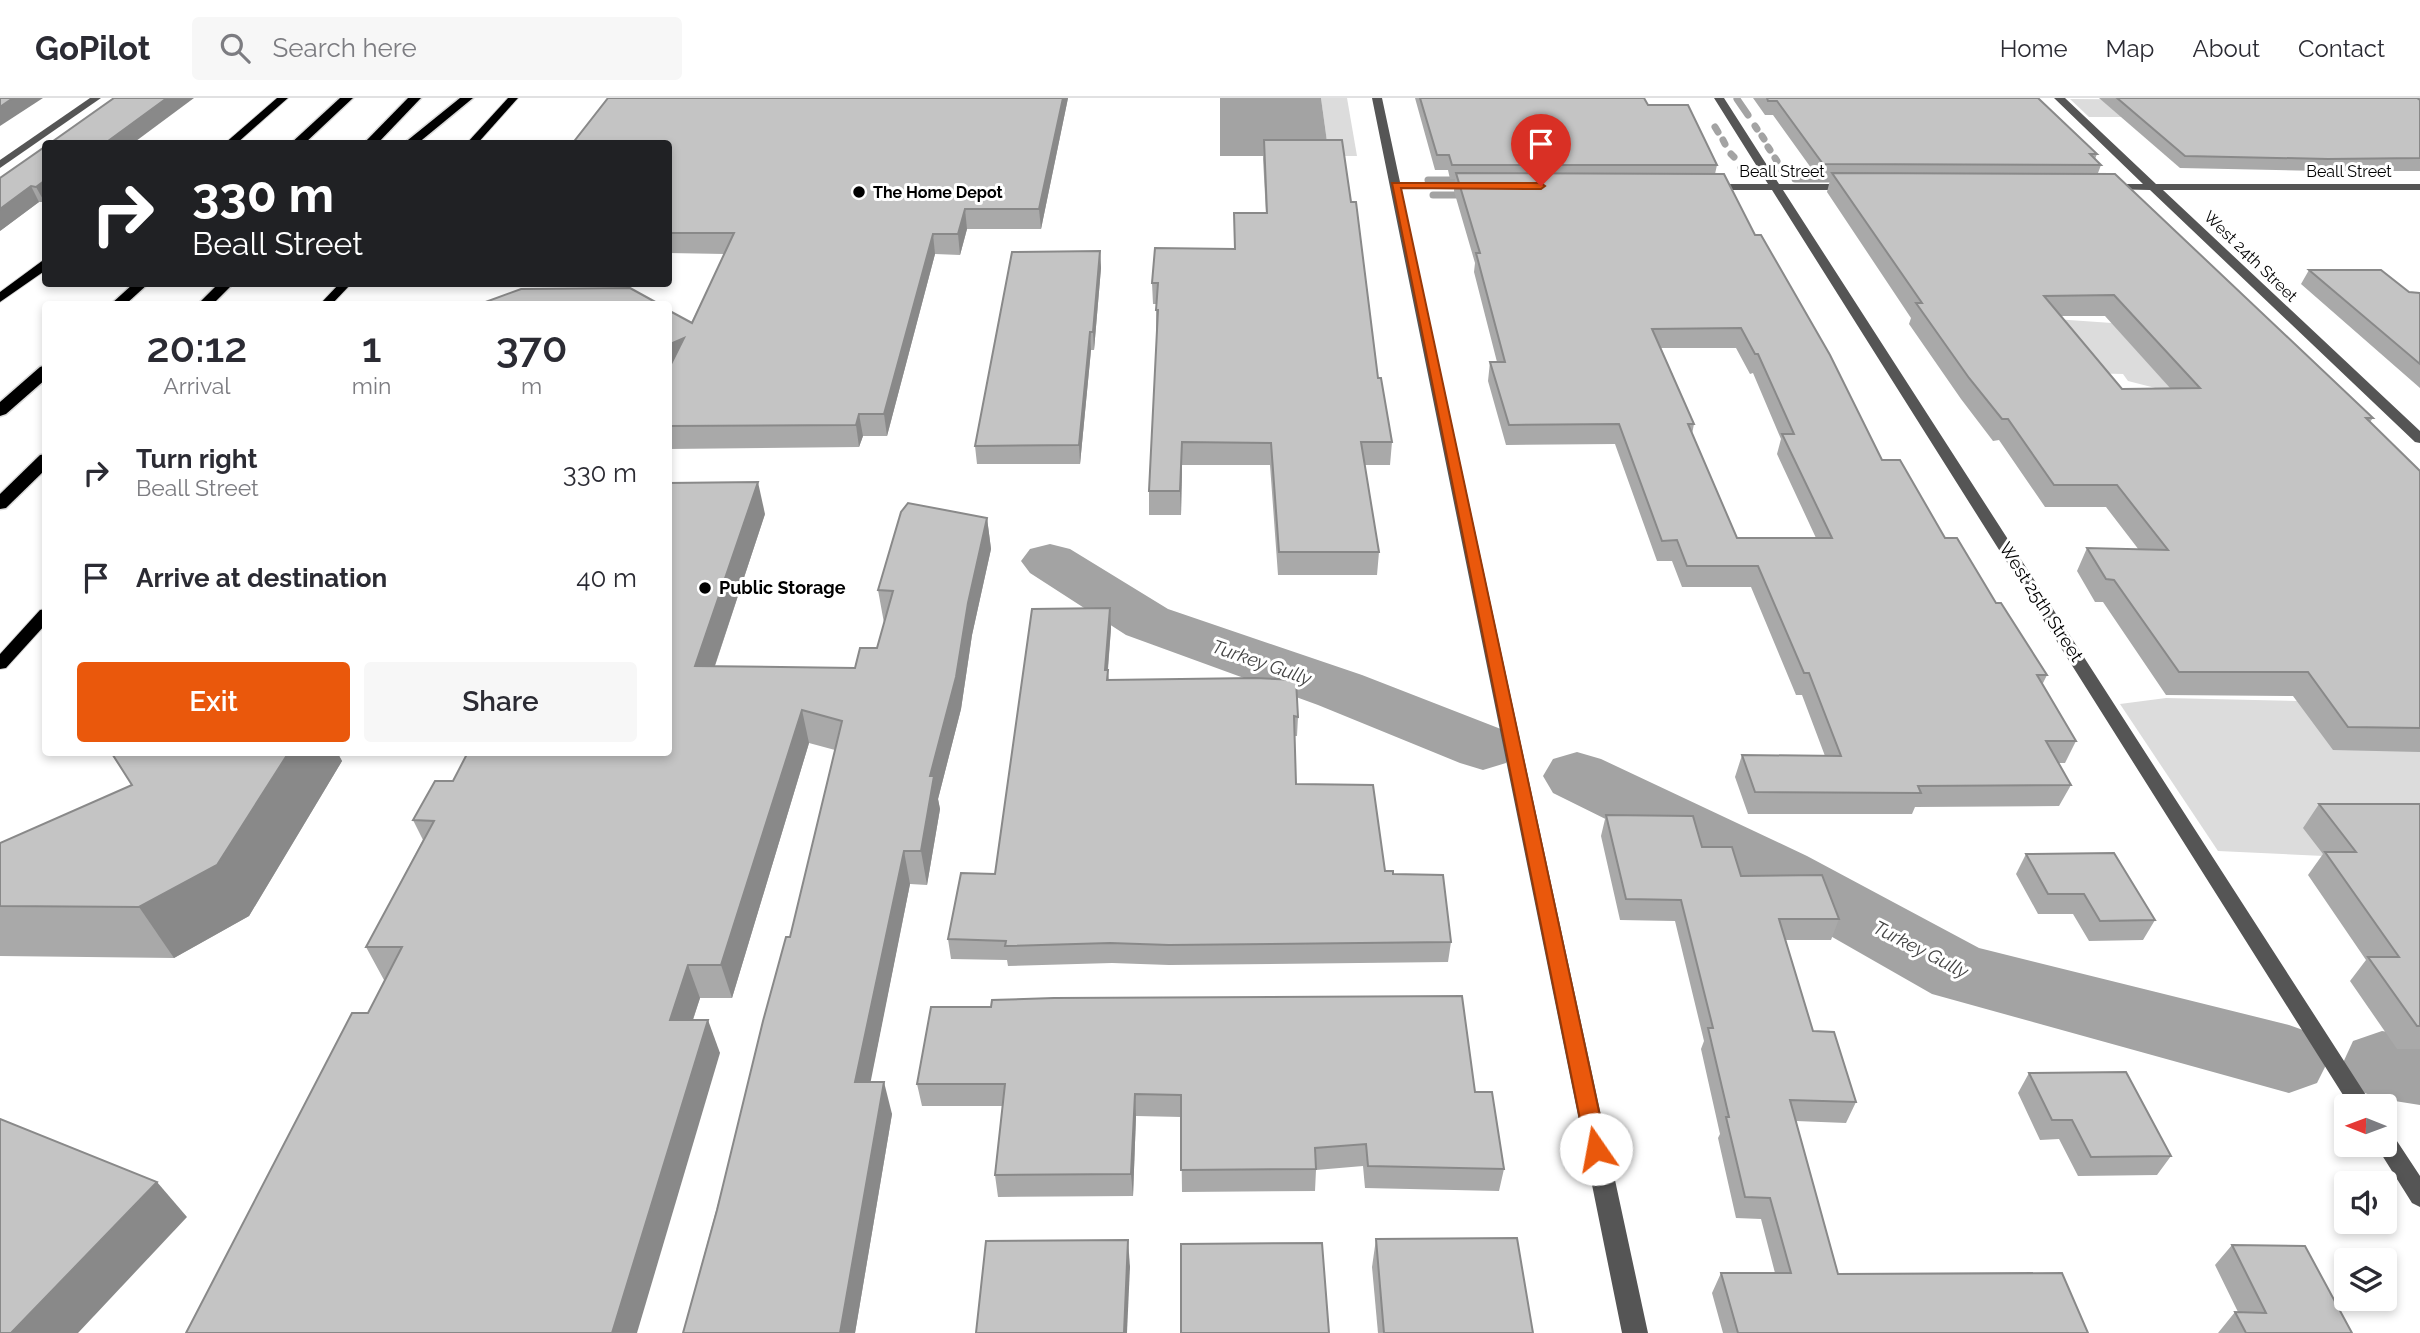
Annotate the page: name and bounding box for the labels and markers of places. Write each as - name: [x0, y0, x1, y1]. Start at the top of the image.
- pin: [1511, 114, 1571, 186]
- place label: The Home Depot: [873, 183, 1003, 202]
- marker: The Home Depot: [851, 184, 867, 200]
- place label: Public Storage: [719, 577, 846, 598]
- marker: Public Storage: [697, 580, 713, 596]

